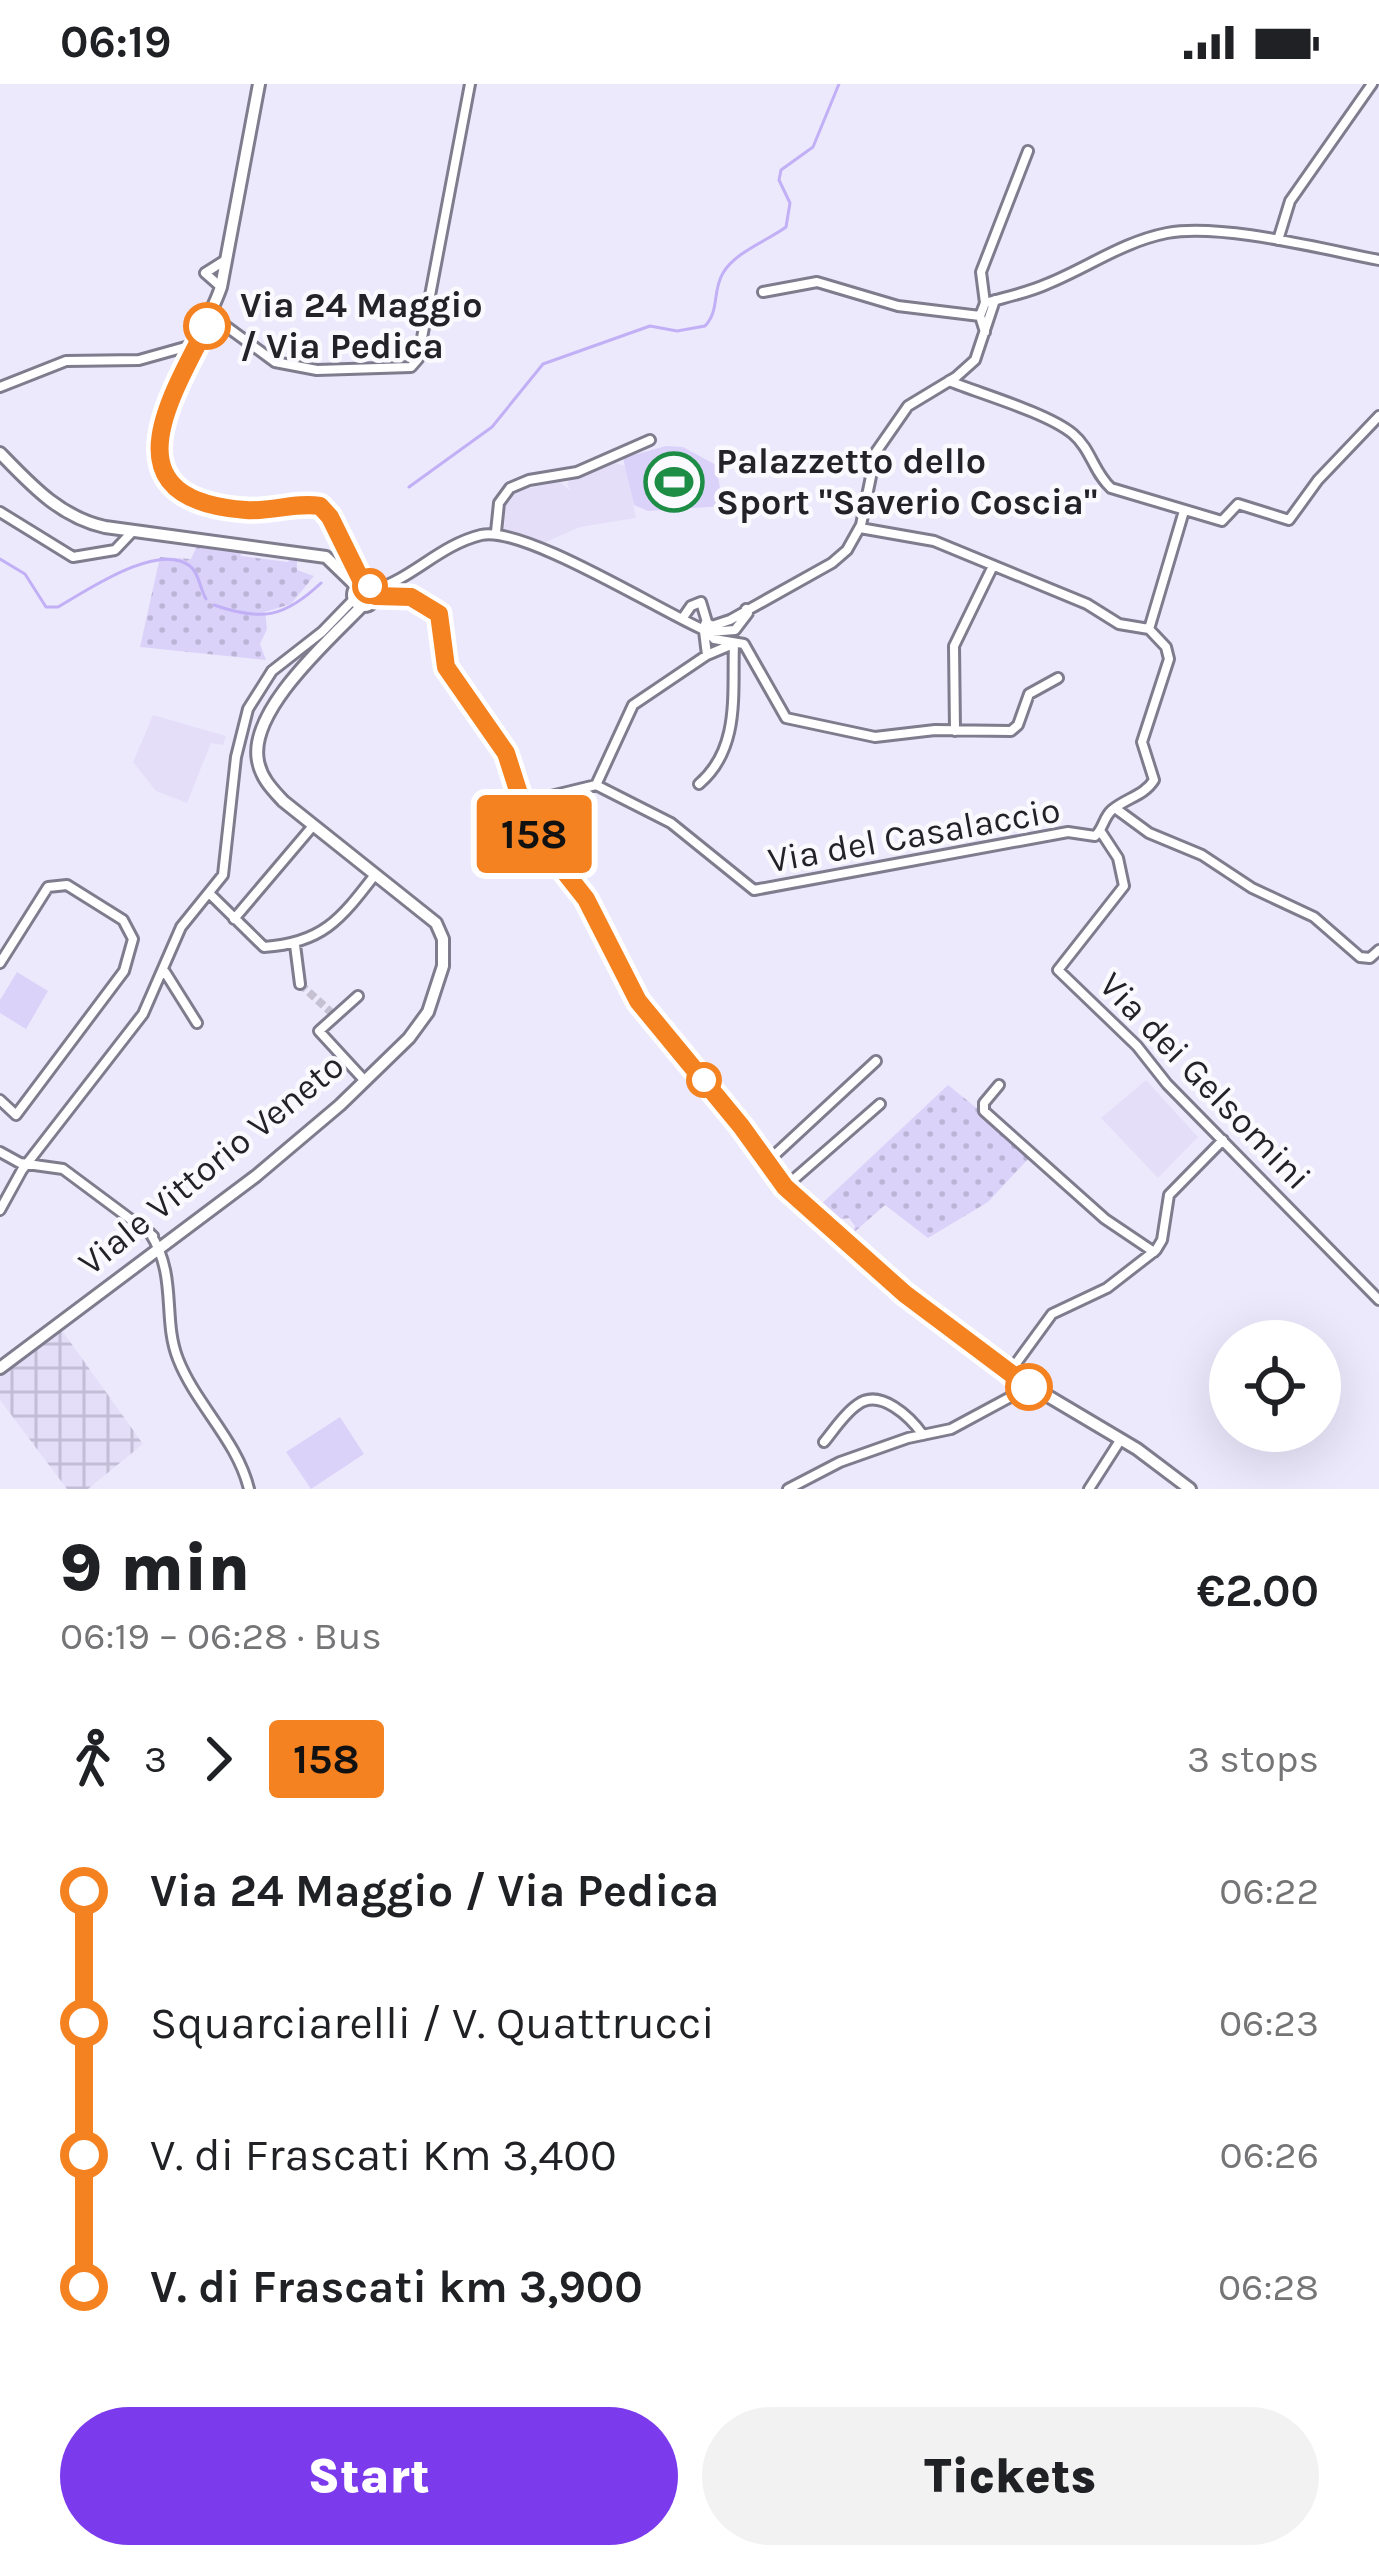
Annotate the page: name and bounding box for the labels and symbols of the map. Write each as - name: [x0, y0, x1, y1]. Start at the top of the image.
- place label: Via 24 Maggio / Via Pedica: [240, 284, 483, 367]
- marker: Via 24 Maggio / Via Pedica: [185, 304, 229, 348]
- place label: Palazzetto dello Sport "Saverio Coscia": [716, 440, 1098, 523]
- sports icon: Palazzetto dello Sport "Saverio Coscia": [643, 451, 705, 513]
- unlabelled marker: [354, 570, 386, 602]
- street label: Via del Casalaccio: [765, 789, 1063, 881]
- line badge: 158: [465, 795, 603, 873]
- street label: Via dei Gelsomini: [1091, 964, 1319, 1198]
- street label: Viale Vittorio Veneto: [70, 1044, 352, 1284]
- unlabelled marker: [688, 1064, 720, 1096]
- unlabelled marker: [1007, 1365, 1051, 1409]

